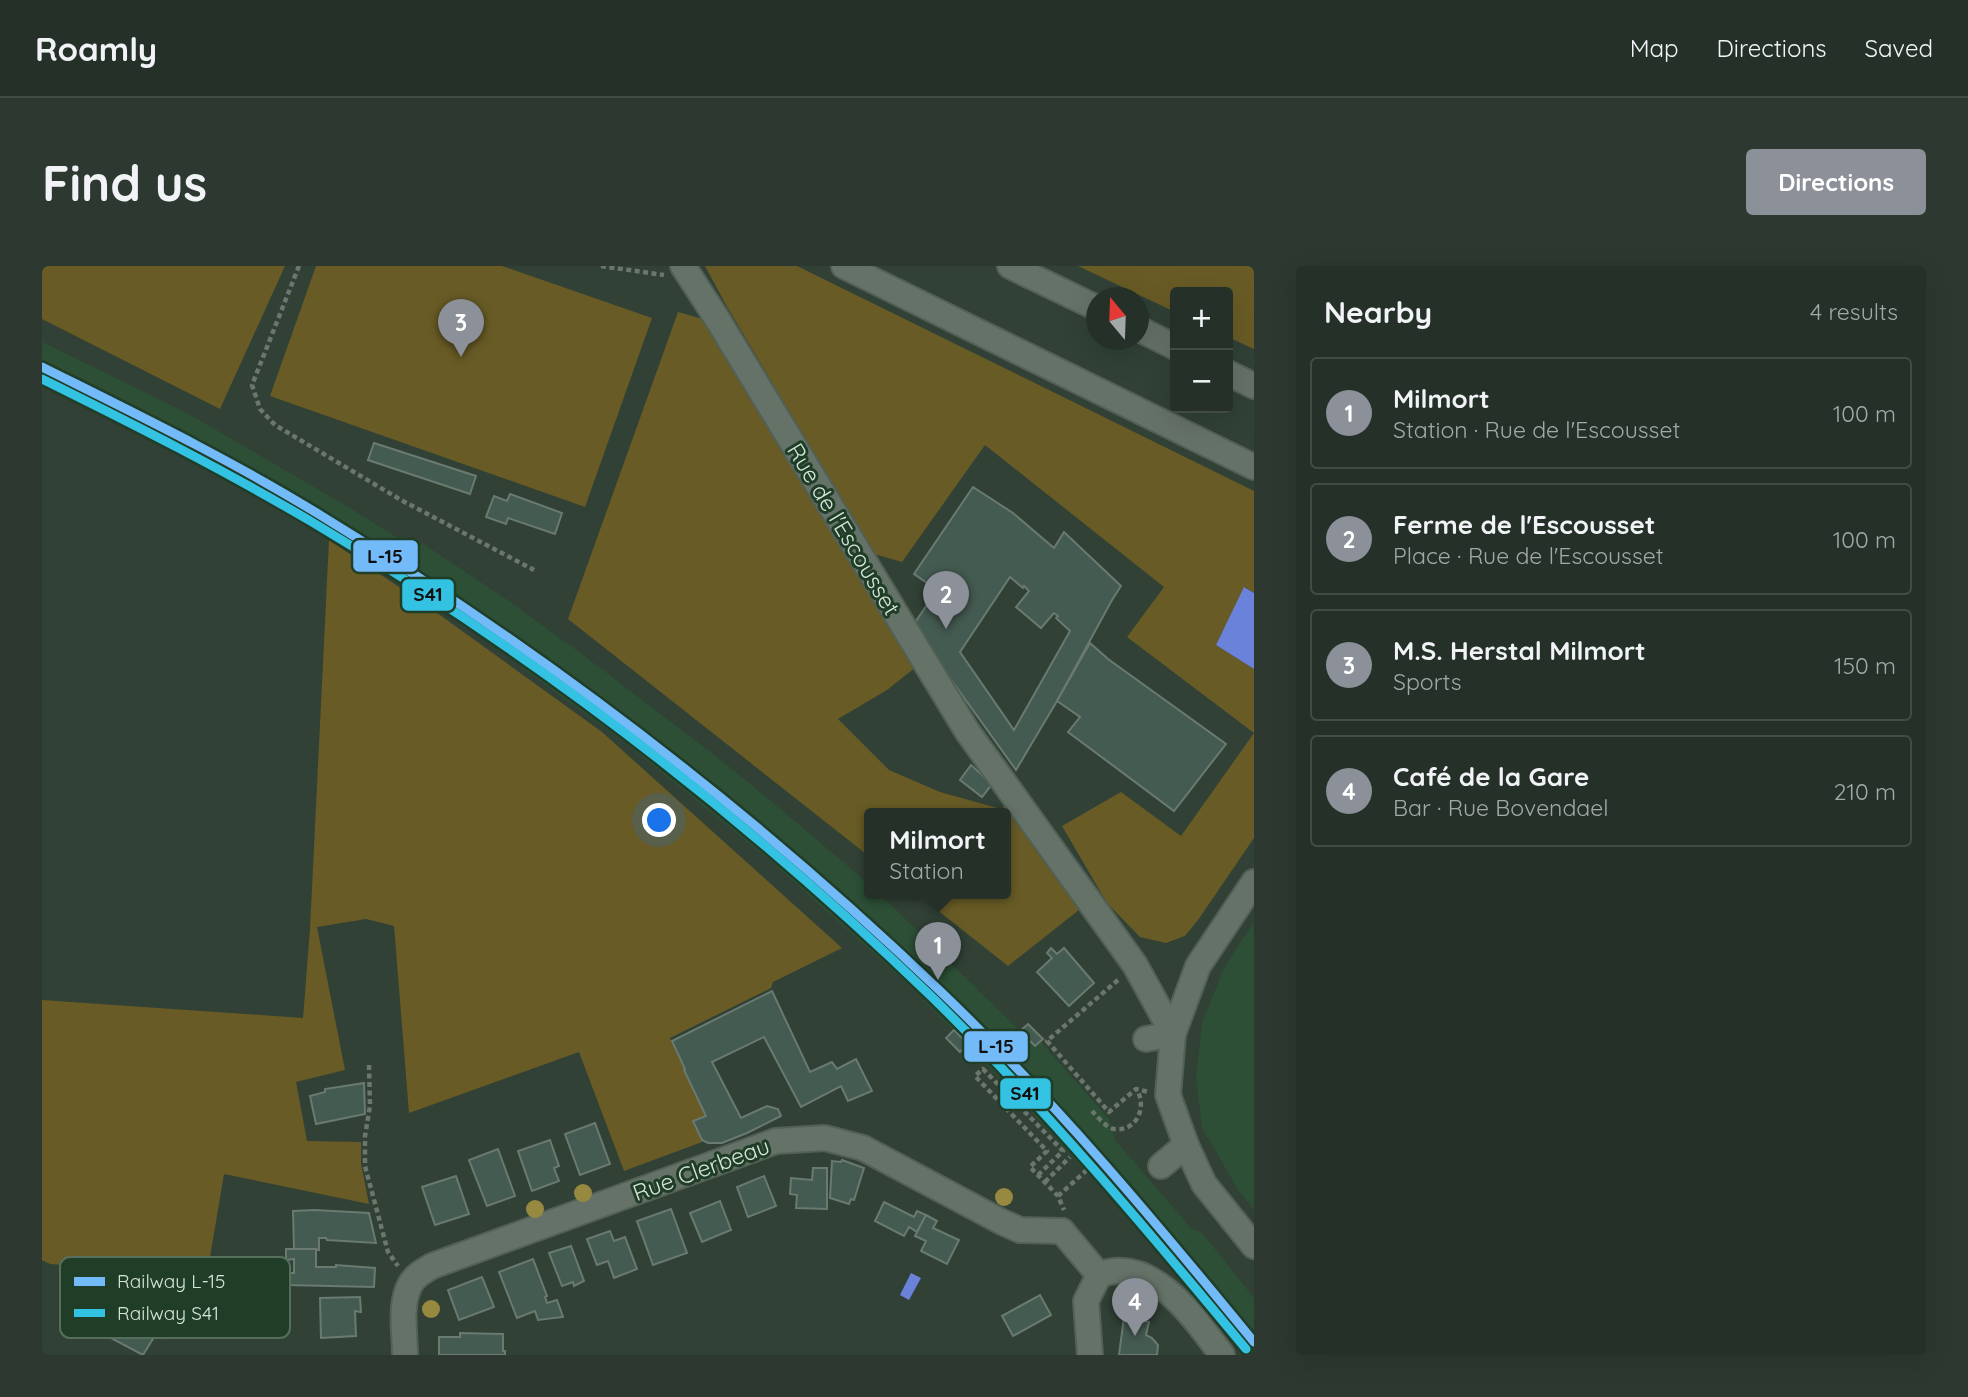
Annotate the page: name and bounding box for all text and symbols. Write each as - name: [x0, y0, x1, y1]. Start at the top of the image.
- text: Roamly: [35, 28, 157, 69]
- text: Map: [1630, 33, 1679, 63]
- text: Directions: [1717, 33, 1827, 63]
- text: Saved: [1865, 33, 1933, 63]
- button: Directions: [1746, 149, 1926, 215]
- text: Find us: [42, 152, 207, 213]
- north arrow: [1086, 287, 1149, 350]
- map controls: [1170, 287, 1233, 413]
- button: +: [1170, 287, 1233, 350]
- text: Nearby: [1324, 293, 1432, 331]
- text: 4 results: [1810, 297, 1898, 326]
- pin: 3: [438, 299, 484, 357]
- button: −: [1170, 350, 1233, 413]
- text: Milmort: [1393, 382, 1490, 415]
- text: 1: [1345, 399, 1353, 428]
- text: 100 m: [1833, 399, 1896, 428]
- text: Station · Rue de l'Escousset: [1393, 415, 1680, 444]
- street label: Rue de l'Escousset: [781, 438, 907, 620]
- text: Ferme de l'Escousset: [1393, 508, 1655, 541]
- text: 2: [1342, 525, 1356, 554]
- text: 100 m: [1833, 525, 1896, 554]
- line badge: L-15: [352, 539, 419, 573]
- text: Place · Rue de l'Escousset: [1393, 541, 1663, 570]
- text: L-15: [367, 544, 403, 568]
- pin: 2: [923, 571, 969, 629]
- line badge: S41: [401, 578, 455, 612]
- text: S41: [413, 582, 443, 606]
- text: M.S. Herstal Milmort: [1393, 634, 1646, 667]
- text: 3: [1343, 651, 1355, 680]
- text: 150 m: [1834, 651, 1896, 680]
- text: Sports: [1393, 667, 1462, 696]
- text: Café de la Gare: [1393, 760, 1589, 793]
- text: 4: [1342, 777, 1356, 806]
- text: 210 m: [1834, 777, 1896, 806]
- text: Bar · Rue Bovendael: [1393, 793, 1609, 822]
- your location: [642, 803, 676, 837]
- popup: [864, 808, 1011, 899]
- text: Milmort: [889, 823, 986, 856]
- text: Station: [889, 856, 964, 885]
- pin: 1: [915, 922, 961, 980]
- line badge: L-15: [963, 1030, 1029, 1063]
- text: L-15: [978, 1034, 1014, 1058]
- line badge: S41: [999, 1077, 1052, 1110]
- text: S41: [1010, 1081, 1040, 1105]
- street label: Rue Clerbeau: [629, 1131, 773, 1207]
- legend: [60, 1257, 290, 1338]
- text: Railway L-15: [117, 1269, 225, 1293]
- pin: 4: [1112, 1278, 1158, 1336]
- text: Railway S41: [117, 1301, 219, 1325]

